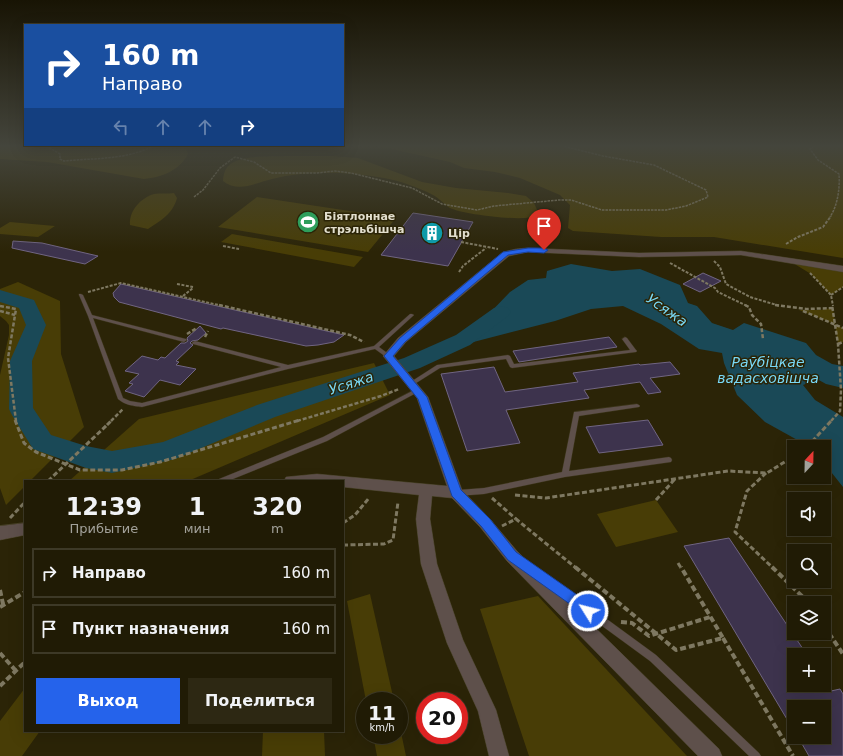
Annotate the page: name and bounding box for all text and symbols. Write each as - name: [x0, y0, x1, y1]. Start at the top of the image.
- text: 160 m: [102, 39, 199, 72]
- icon: right: [36, 40, 88, 92]
- text: Направо: [102, 73, 182, 94]
- icon: left: [110, 116, 132, 138]
- icon: ahead: [152, 116, 174, 138]
- icon: ahead: [194, 116, 216, 138]
- icon: right: [236, 116, 258, 138]
- sports icon: Біятлоннае стрэльбішча: [295, 209, 321, 235]
- pin: [527, 209, 561, 250]
- place label: Біятлоннае стрэльбішча: [324, 210, 404, 236]
- icon: arrive: [533, 215, 555, 237]
- building icon: Цір: [419, 220, 445, 246]
- place label: Цір: [448, 227, 470, 240]
- water label: Усяжа: [644, 290, 690, 330]
- water label: Раўбіцкае вадасховішча: [717, 354, 819, 386]
- water label: Усяжа: [327, 368, 375, 398]
- north arrow: [787, 440, 831, 484]
- map controls: [787, 440, 831, 744]
- button: sound: [787, 492, 831, 536]
- text: 12:39: [66, 493, 142, 521]
- text: 1: [189, 493, 205, 521]
- text: 320: [252, 493, 302, 521]
- text: Прибытие: [69, 521, 138, 536]
- text: мин: [184, 521, 211, 536]
- text: m: [271, 521, 284, 536]
- button: search: [787, 544, 831, 588]
- icon: right: [38, 562, 60, 584]
- text: Направо: [72, 564, 146, 582]
- text: 160 m: [282, 564, 330, 582]
- position arrow: [567, 590, 609, 632]
- button: layers: [787, 596, 831, 640]
- icon: arrive: [38, 618, 60, 640]
- text: Пункт назначения: [72, 620, 229, 638]
- text: 160 m: [282, 620, 330, 638]
- button: +: [787, 648, 831, 692]
- button: Выход: [36, 678, 180, 724]
- button: Поделиться: [188, 678, 332, 724]
- speed limit sign: 20: [416, 692, 468, 744]
- button: −: [787, 700, 831, 744]
- text: 11: [368, 701, 396, 725]
- text: km/h: [369, 722, 395, 733]

